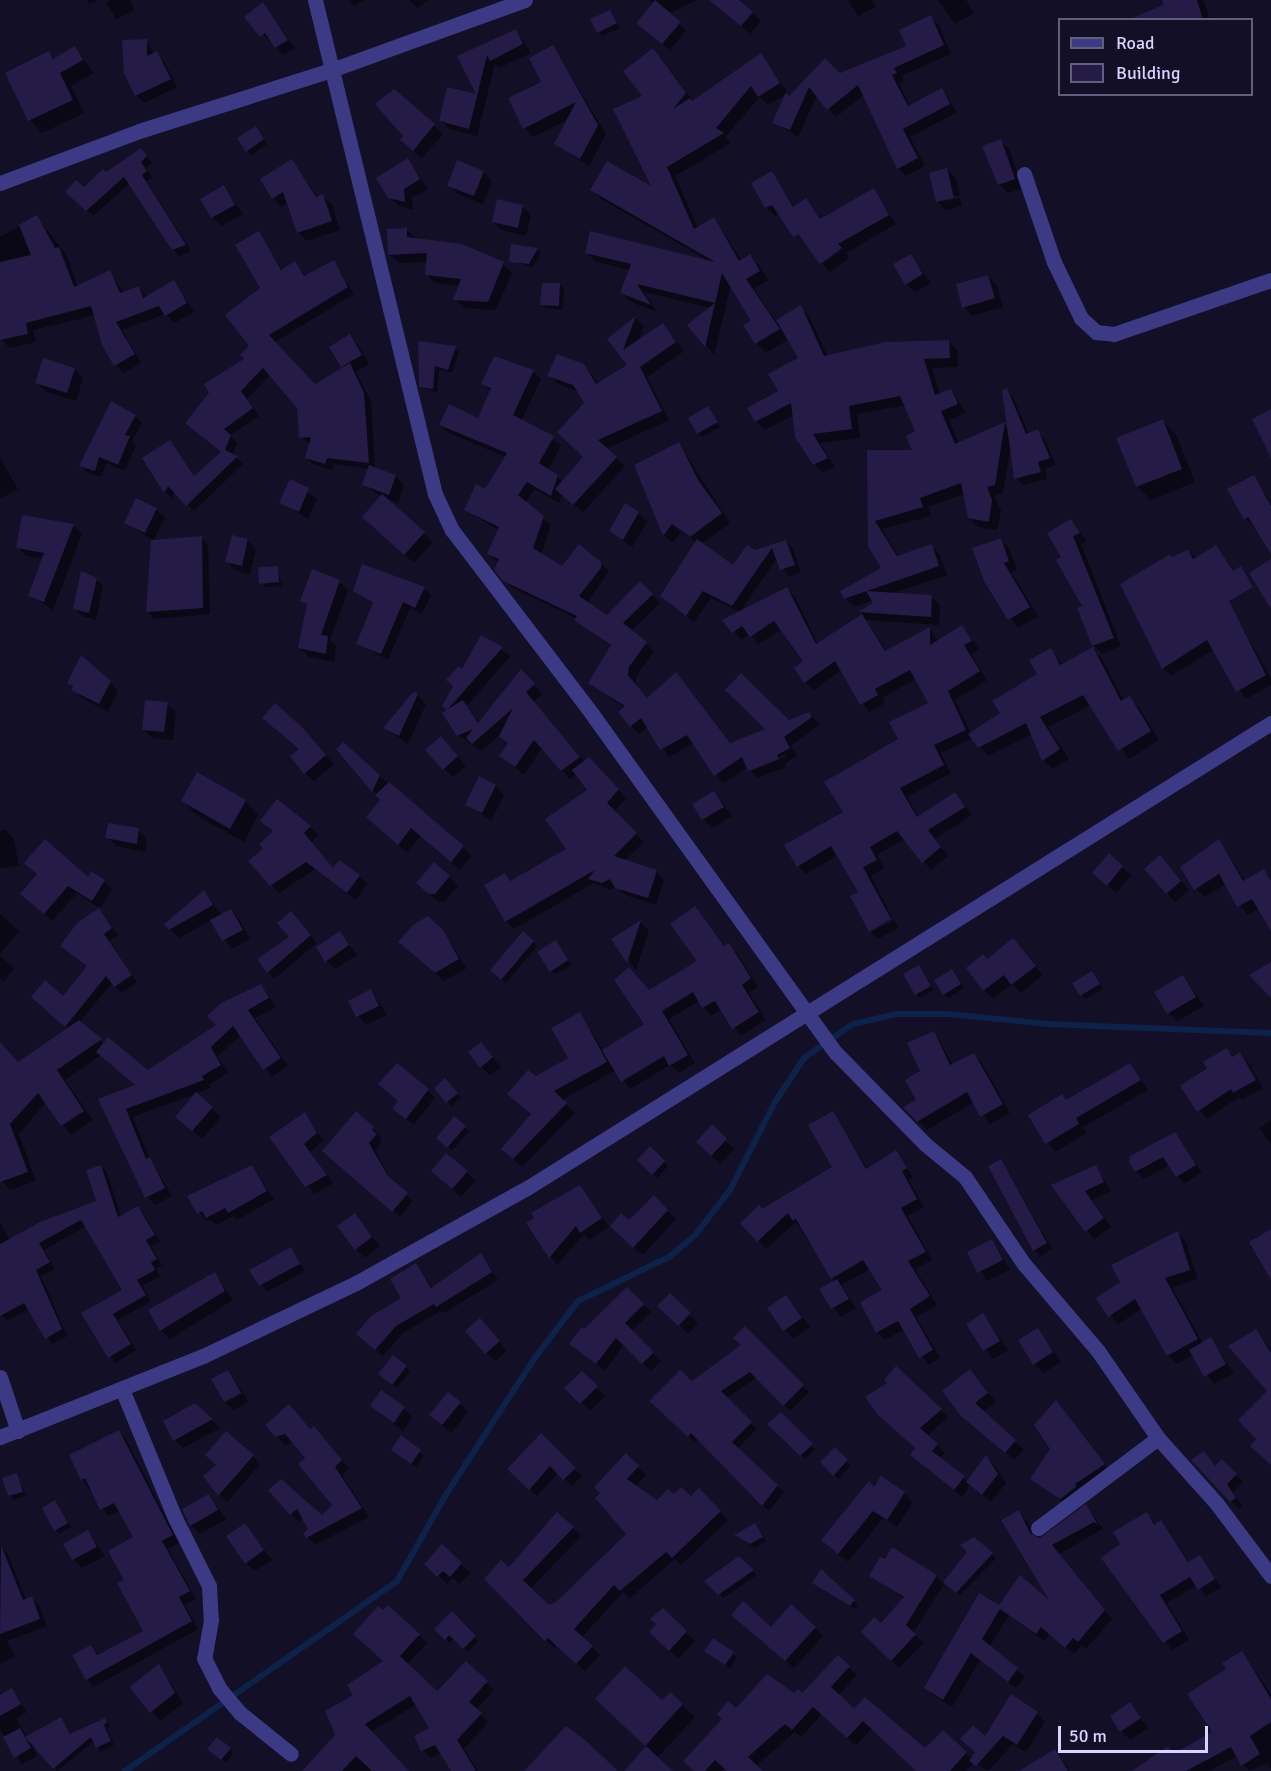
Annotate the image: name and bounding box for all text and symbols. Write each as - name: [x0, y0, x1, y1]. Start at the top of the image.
- legend: [1058, 18, 1253, 96]
- text: Road: [1116, 32, 1155, 54]
- text: Building: [1116, 62, 1180, 84]
- scale bar: [1061, 1714, 1211, 1752]
- text: 50 m: [1069, 1725, 1107, 1747]

